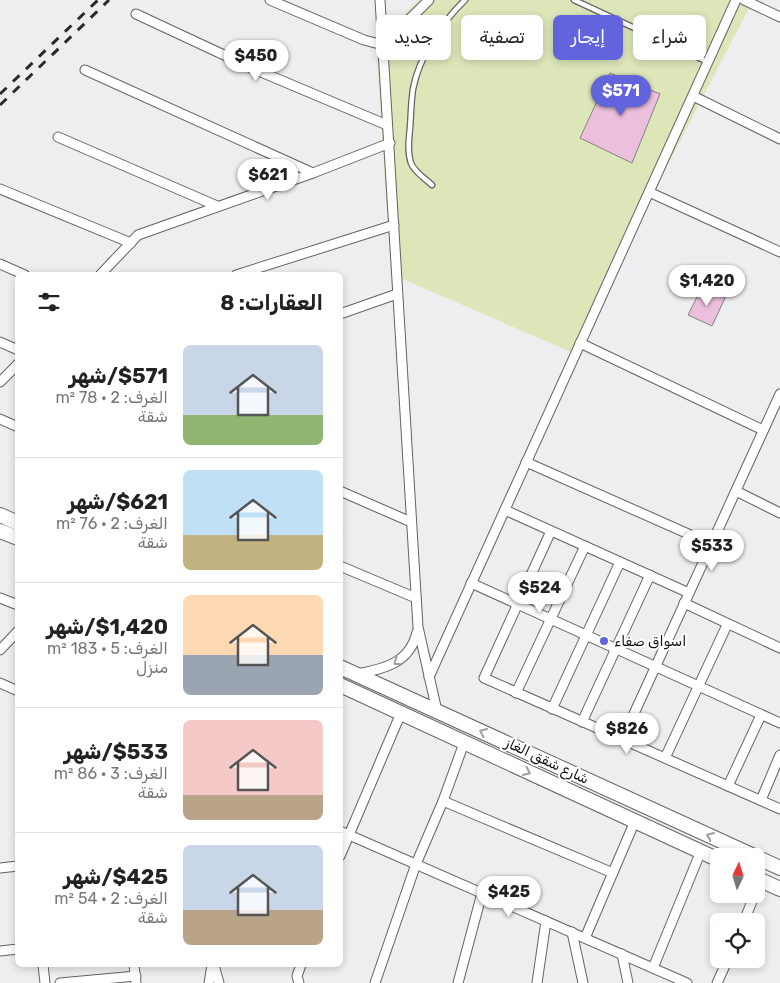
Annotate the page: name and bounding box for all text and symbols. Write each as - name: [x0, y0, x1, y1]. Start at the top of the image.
- chip: جديد: [376, 15, 451, 60]
- chip: تصفية: [461, 15, 543, 60]
- chip: إيجار: [553, 15, 623, 60]
- chip: شراء: [633, 15, 706, 60]
- pin: $450: [226, 39, 286, 82]
- text: $450: [235, 46, 277, 65]
- pin: $571: [591, 74, 651, 117]
- text: $571: [602, 81, 640, 100]
- pin: $621: [238, 158, 298, 201]
- text: $621: [248, 165, 288, 184]
- pin: $1,420: [666, 264, 748, 307]
- text: $1,420: [679, 271, 735, 290]
- icon: filters: [35, 288, 63, 316]
- text: العقارات: 8: [220, 290, 323, 315]
- text: $571/شهر: [69, 363, 168, 388]
- icon: home: [223, 365, 283, 425]
- text: الغرف: 2 · 78 m²: [55, 388, 168, 407]
- text: شقة: [138, 407, 168, 426]
- text: $621/شهر: [67, 489, 168, 514]
- icon: home: [223, 490, 283, 550]
- text: الغرف: 2 · 76 m²: [56, 514, 168, 533]
- pin: $533: [682, 530, 742, 572]
- text: شقة: [138, 533, 168, 552]
- text: $533: [691, 536, 733, 555]
- pin: $524: [510, 572, 570, 614]
- text: $524: [519, 578, 561, 597]
- text: $1,420/شهر: [47, 614, 168, 639]
- icon: home: [223, 615, 283, 675]
- place label: اسواق صفاء: [614, 633, 686, 650]
- marker: اسواق صفاء: [598, 635, 610, 647]
- text: الغرف: 5 · 183 m²: [47, 639, 168, 658]
- one-way arrow: [393, 656, 403, 665]
- text: منزل: [136, 658, 168, 677]
- pin: $826: [597, 712, 657, 755]
- text: $826: [606, 719, 648, 738]
- one-way arrow: [479, 727, 488, 738]
- street label: شارع شقق الغاز: [501, 734, 592, 790]
- text: $533/شهر: [64, 739, 168, 764]
- icon: home: [223, 740, 283, 800]
- text: الغرف: 3 · 86 m²: [54, 764, 168, 783]
- one-way arrow: [522, 765, 531, 776]
- text: شقة: [138, 783, 168, 802]
- one-way arrow: [706, 832, 715, 842]
- north arrow: [710, 848, 765, 902]
- map controls: [710, 848, 765, 968]
- text: $425/شهر: [64, 864, 168, 889]
- icon: home: [223, 865, 283, 925]
- pin: $425: [479, 876, 539, 918]
- text: $425: [488, 882, 530, 901]
- text: الغرف: 2 · 54 m²: [54, 889, 168, 908]
- text: شقة: [138, 908, 168, 927]
- button: locate: [710, 913, 765, 968]

